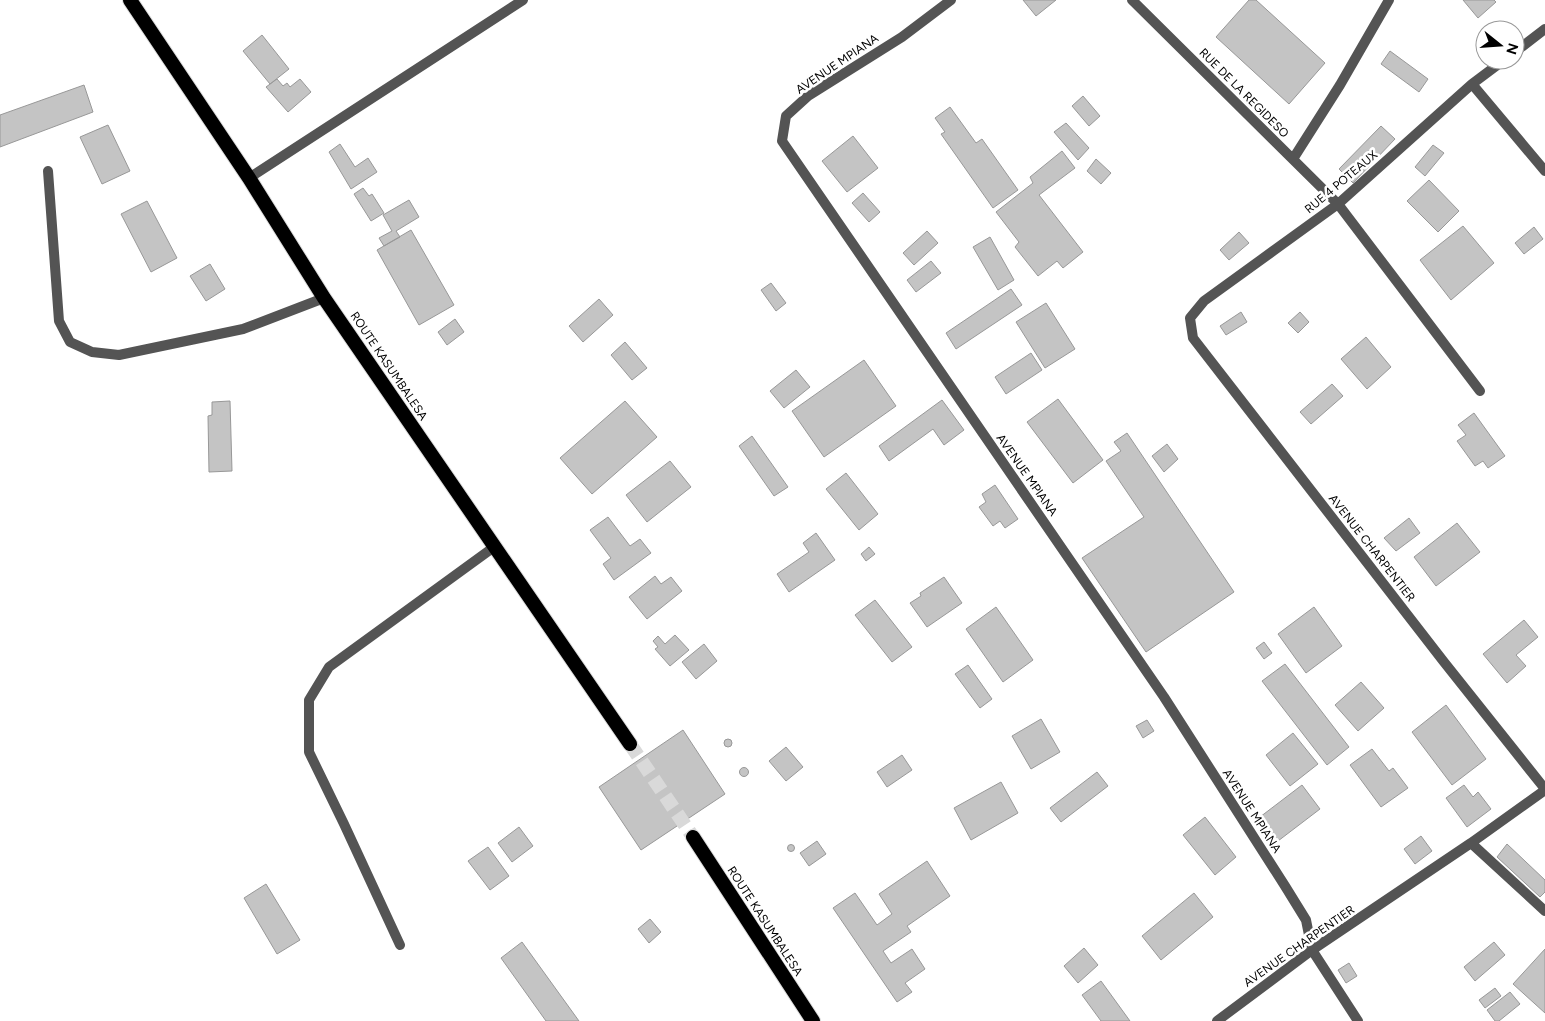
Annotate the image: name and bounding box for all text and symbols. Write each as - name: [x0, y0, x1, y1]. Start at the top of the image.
- north arrow: [1475, 20, 1525, 70]
- street label: AVENUE MPIANA: [793, 31, 881, 97]
- text: N: [1502, 41, 1522, 56]
- street label: RUE DE LA REGIDESO: [1196, 45, 1292, 141]
- street label: RUE 4 POTEAUX: [1302, 147, 1381, 216]
- street label: ROUTE KASUMBALESA: [348, 309, 430, 423]
- street label: AVENUE MPIANA: [994, 431, 1060, 519]
- street label: AVENUE CHARPENTIER: [1326, 492, 1418, 604]
- street label: AVENUE MPIANA: [1220, 767, 1284, 855]
- street label: ROUTE KASUMBALESA: [724, 864, 806, 978]
- street label: AVENUE CHARPENTIER: [1241, 902, 1357, 990]

